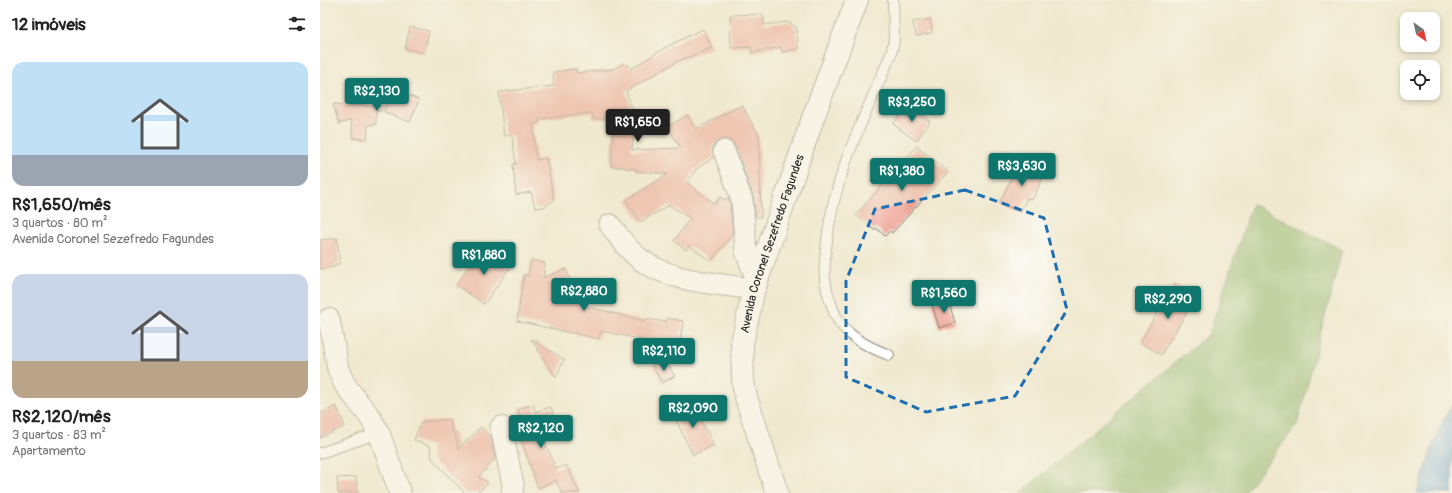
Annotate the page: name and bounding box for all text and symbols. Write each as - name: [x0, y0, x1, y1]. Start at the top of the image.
- north arrow: [1400, 12, 1440, 52]
- map controls: [1400, 12, 1440, 100]
- icon: filters: [286, 13, 308, 35]
- text: 12 imóveis: [12, 14, 86, 35]
- button: locate: [1400, 60, 1440, 100]
- pin: R$2,130: [340, 78, 414, 112]
- text: R$2,130: [354, 83, 400, 99]
- icon: home: [124, 88, 196, 160]
- pin: R$3,250: [875, 89, 949, 123]
- text: R$3,250: [888, 94, 936, 110]
- pin: R$1,650: [601, 109, 675, 143]
- text: R$1,650: [615, 114, 661, 130]
- street label: Avenida Coronel Sezefredo Fagundes: [737, 152, 808, 334]
- pin: R$3,630: [985, 153, 1059, 187]
- pin: R$1,380: [865, 158, 939, 192]
- text: R$3,630: [998, 158, 1046, 174]
- text: R$1,380: [879, 163, 925, 179]
- text: R$1,650/mês: [12, 194, 111, 215]
- text: 3 quartos · 80 m²: [12, 215, 108, 231]
- text: Avenida Coronel Sezefredo Fagundes: [12, 231, 214, 247]
- pin: R$1,880: [447, 242, 521, 276]
- text: R$1,880: [462, 247, 506, 263]
- pin: R$2,880: [547, 278, 621, 312]
- pin: R$1,560: [907, 280, 981, 314]
- text: R$2,880: [560, 283, 608, 299]
- text: R$1,560: [921, 285, 967, 301]
- pin: R$2,290: [1131, 286, 1205, 320]
- text: R$2,290: [1144, 291, 1192, 307]
- icon: home: [124, 300, 196, 372]
- pin: R$2,110: [627, 338, 701, 372]
- text: R$2,110: [642, 343, 686, 359]
- pin: R$2,090: [656, 395, 730, 429]
- text: R$2,090: [668, 400, 718, 416]
- text: R$2,120/mês: [12, 406, 111, 427]
- pin: R$2,120: [504, 415, 578, 449]
- text: R$2,120: [518, 420, 564, 436]
- text: 3 quartos · 83 m²: [12, 427, 106, 443]
- text: Apartamento: [12, 443, 86, 459]

